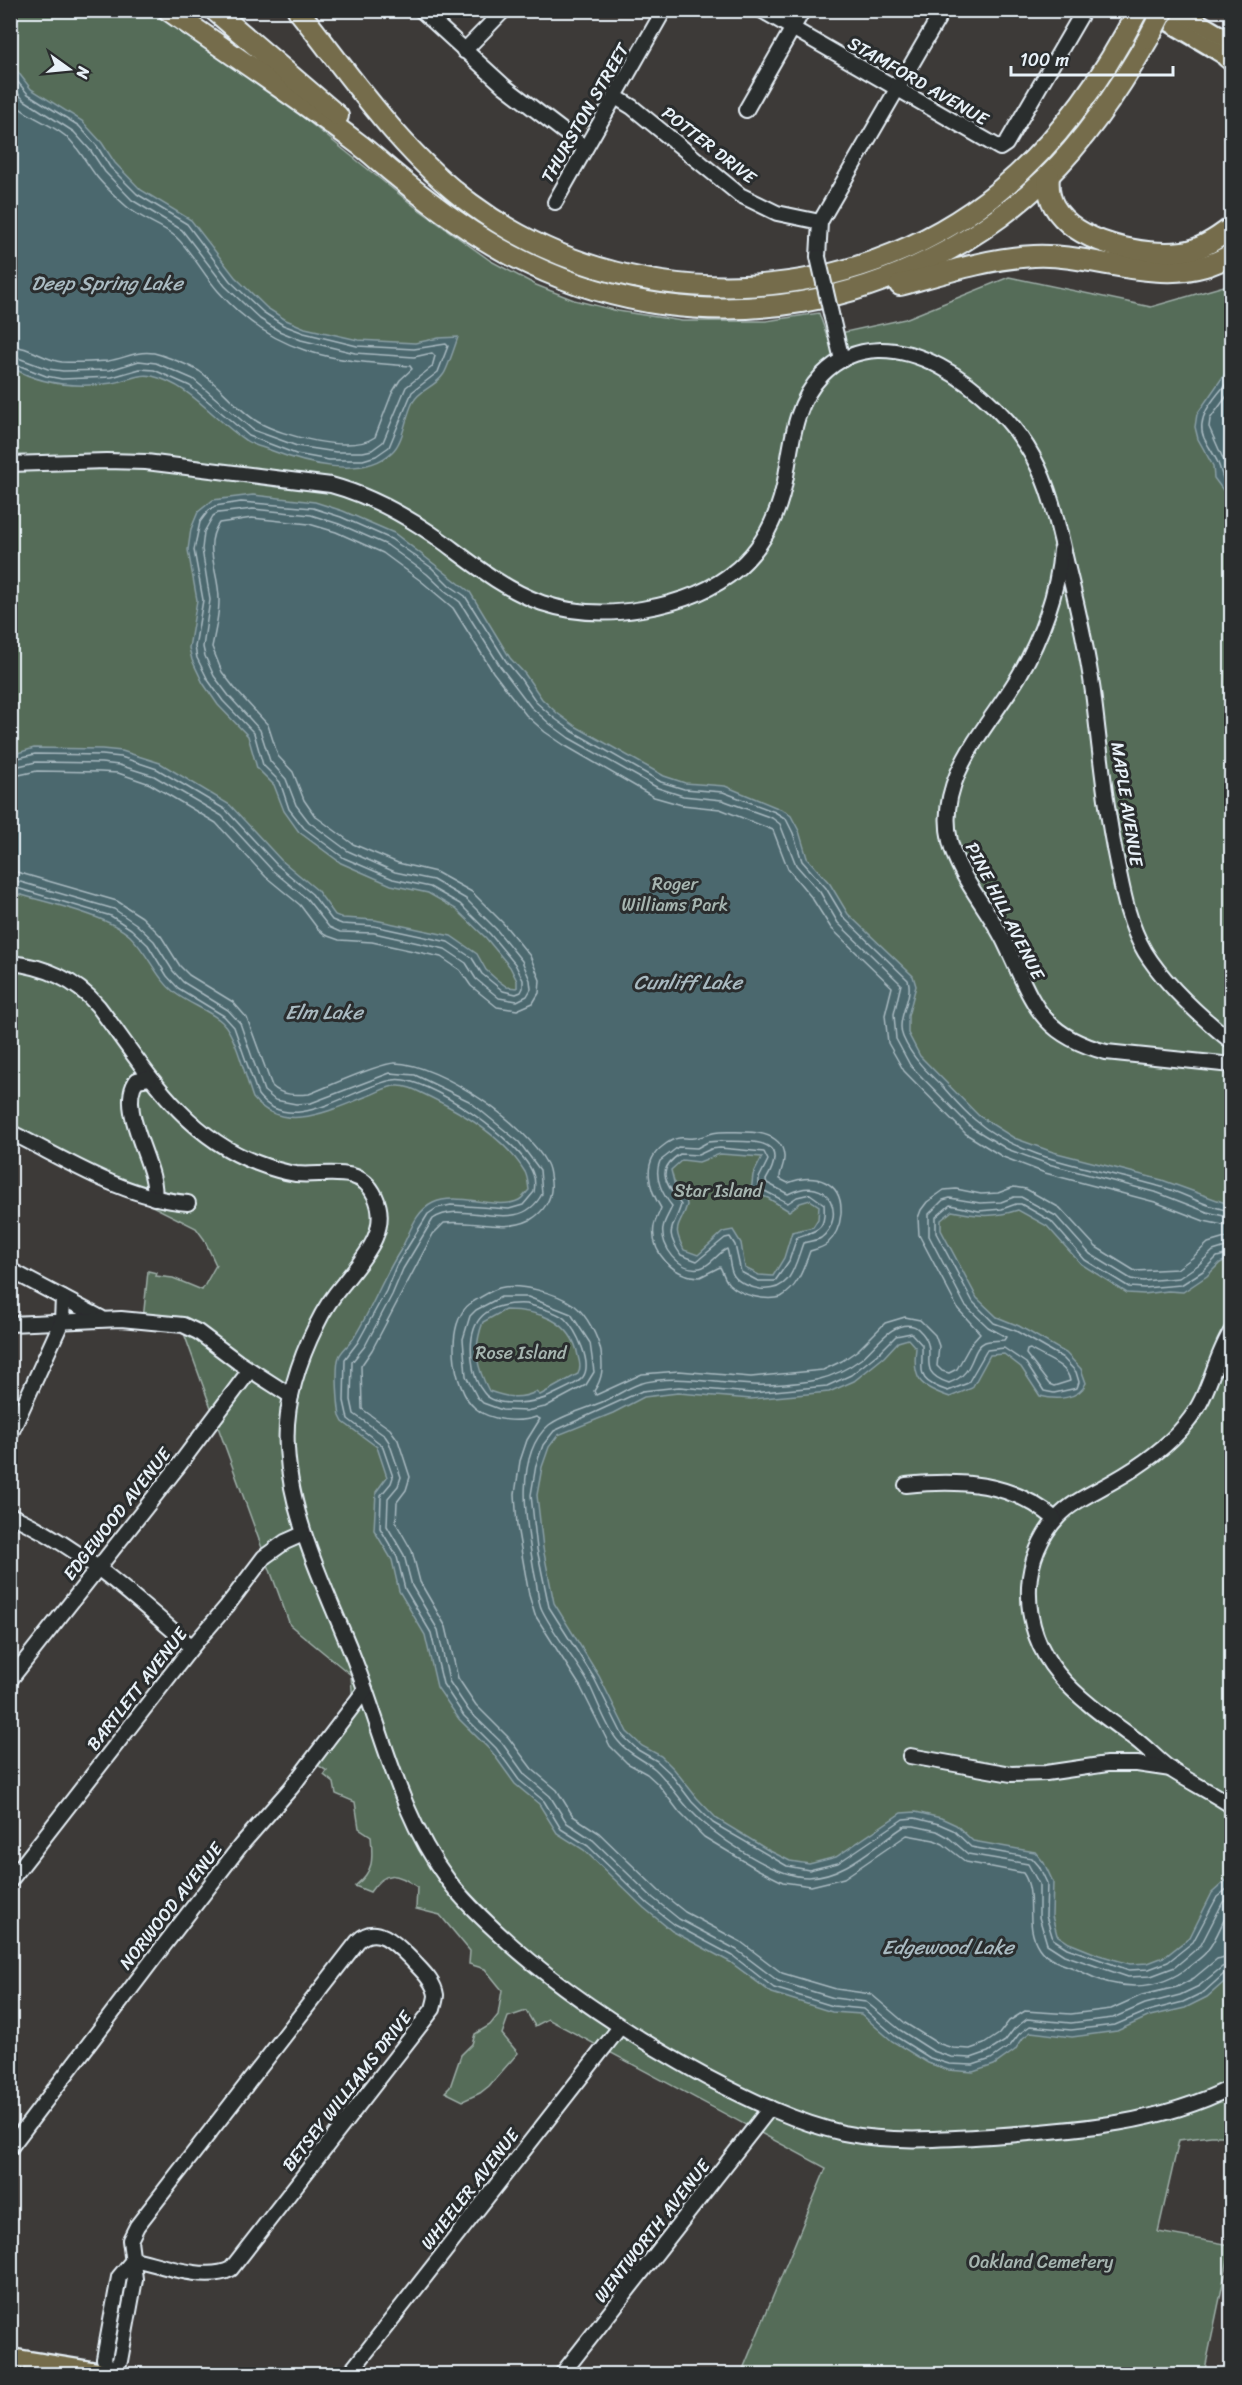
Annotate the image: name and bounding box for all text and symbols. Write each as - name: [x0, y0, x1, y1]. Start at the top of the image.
- street label: STAMFORD AVENUE: [841, 28, 995, 135]
- street label: THURSTON STREET: [532, 36, 639, 189]
- north arrow: [39, 39, 99, 99]
- scale bar: [1011, 39, 1173, 77]
- text: 100 m: [1020, 44, 1069, 76]
- text: N: [67, 63, 99, 83]
- street label: POTTER DRIVE: [655, 98, 764, 193]
- water label: Deep Spring Lake: [31, 266, 184, 301]
- street label: MAPLE AVENUE: [1101, 739, 1153, 870]
- street label: PINE HILL AVENUE: [956, 836, 1054, 987]
- park label: Roger Williams Park: [622, 868, 728, 921]
- water label: Cunliff Lake: [634, 965, 744, 1000]
- water label: Elm Lake: [285, 995, 364, 1030]
- park label: Star Island: [674, 1175, 764, 1207]
- park label: Rose Island: [475, 1337, 568, 1369]
- street label: EDGEWOOD AVENUE: [55, 1440, 180, 1588]
- street label: BARTLETT AVENUE: [78, 1619, 196, 1758]
- street label: NORWOOD AVENUE: [111, 1834, 232, 1977]
- water label: Edgewood Lake: [882, 1930, 1016, 1965]
- street label: BETSEY WILLIAMS DRIVE: [274, 2003, 421, 2178]
- street label: WHEELER AVENUE: [412, 2120, 528, 2257]
- street label: WENTWORTH AVENUE: [585, 2151, 719, 2310]
- park label: Oakland Cemetery: [969, 2246, 1114, 2278]

